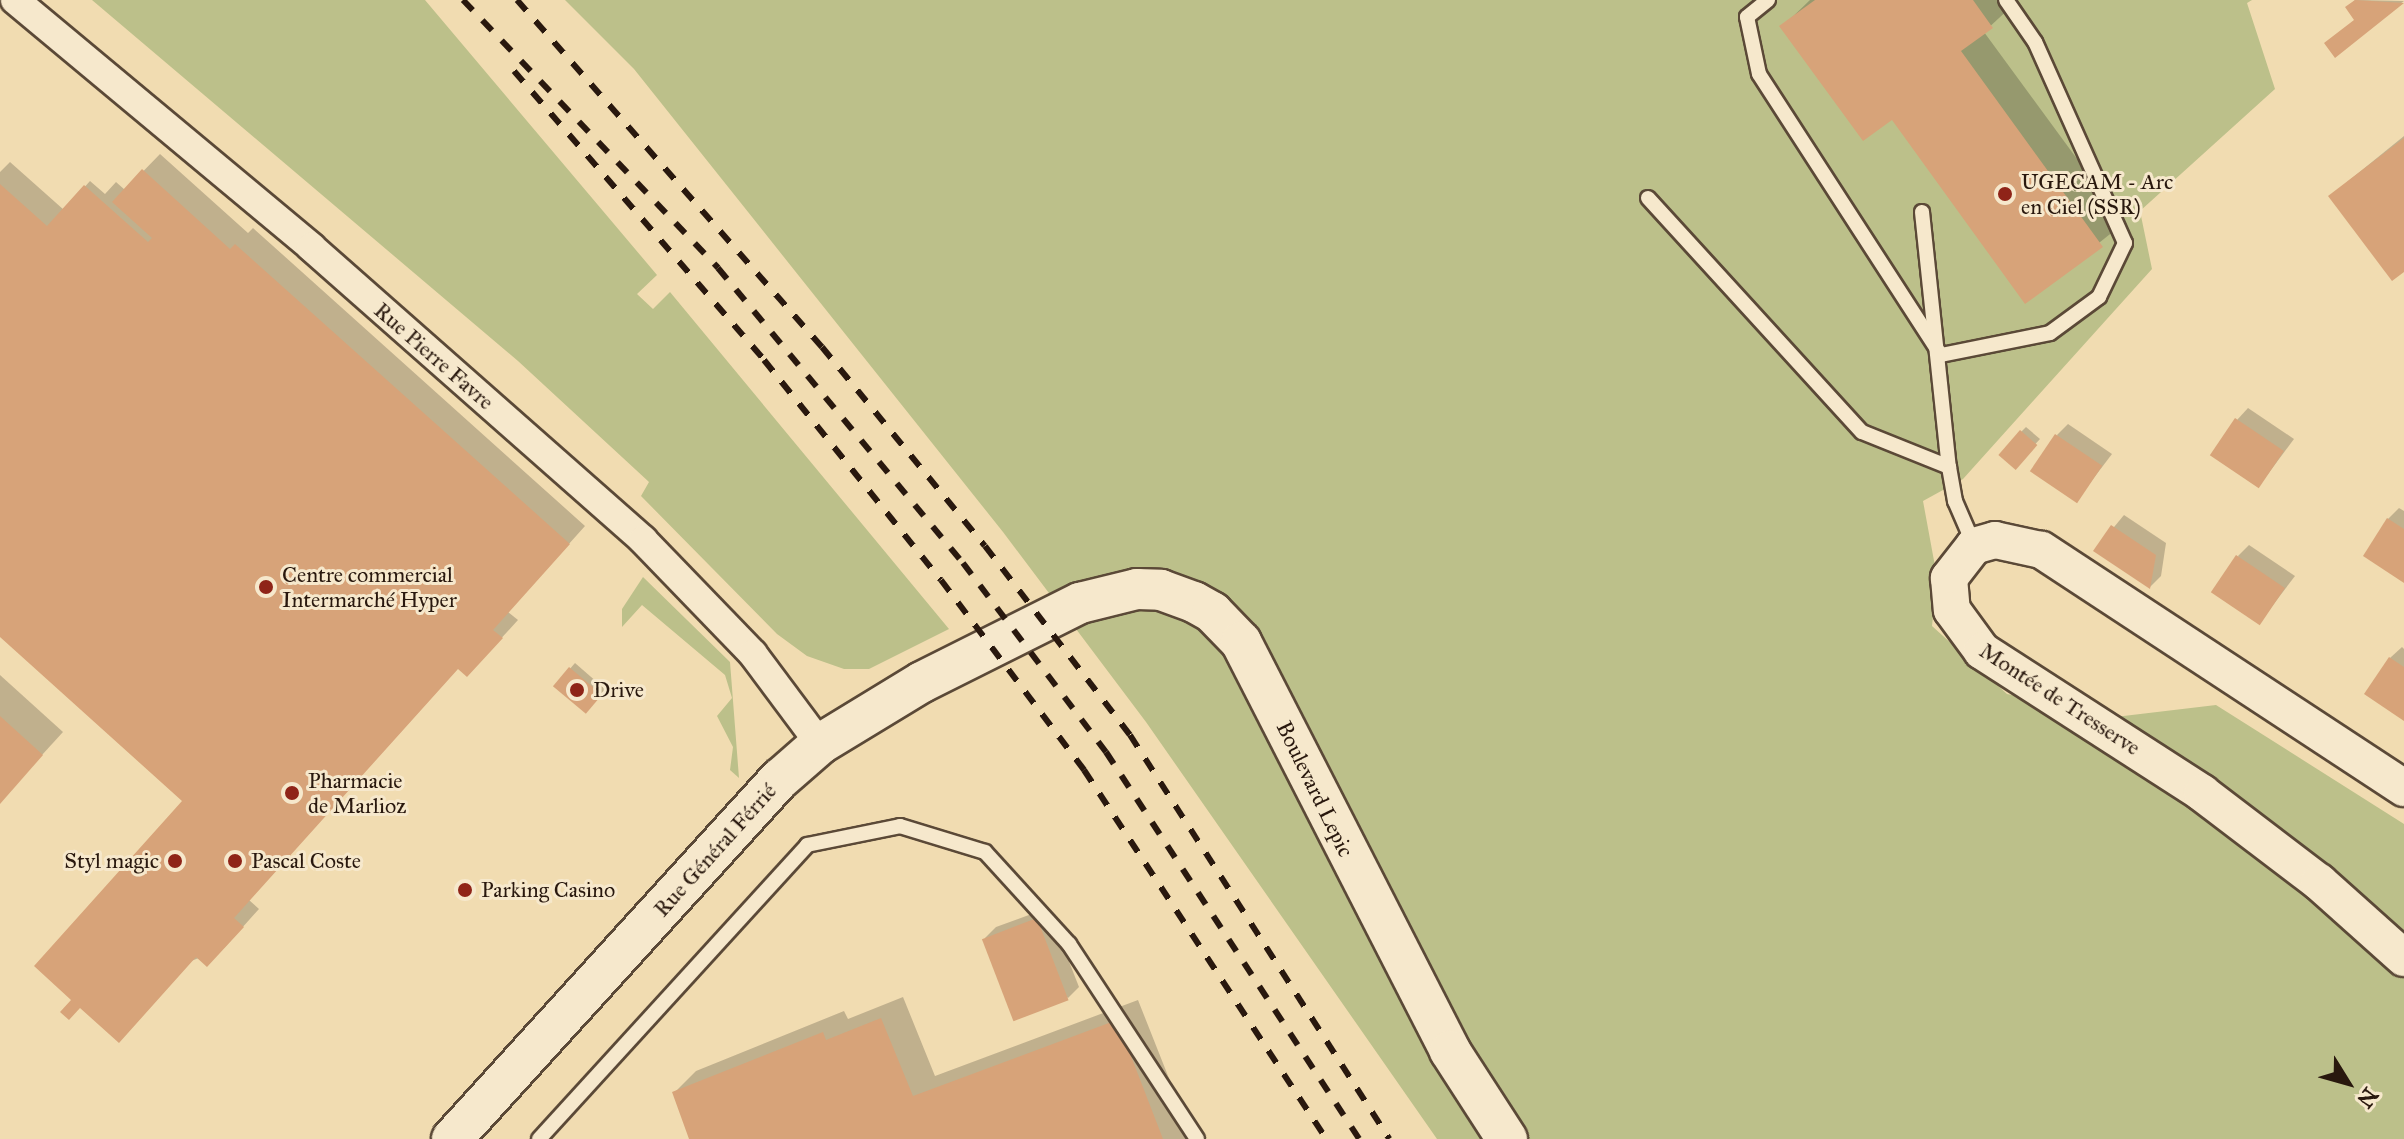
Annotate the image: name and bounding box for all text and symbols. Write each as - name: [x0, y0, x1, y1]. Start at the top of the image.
- place label: UGECAM - Arc en Ciel (SSR): [2021, 168, 2173, 220]
- marker: UGECAM - Arc en Ciel (SSR): [1996, 185, 2014, 203]
- street label: Rue Pierre Favre: [369, 297, 499, 415]
- place label: Centre commercial Intermarché Hyper: [282, 561, 457, 612]
- marker: Centre commercial Intermarché Hyper: [257, 578, 275, 596]
- street label: Montée de Tresserve: [1975, 637, 2145, 761]
- place label: Drive: [593, 677, 644, 703]
- marker: Drive: [568, 681, 586, 699]
- street label: Boulevard Lepic: [1271, 717, 1359, 861]
- place label: Pharmacie de Marlioz: [308, 767, 406, 818]
- street label: Rue Général Férrié: [648, 778, 782, 922]
- marker: Pharmacie de Marlioz: [283, 784, 301, 802]
- place label: Styl magic: [64, 848, 159, 874]
- place label: Pascal Coste: [251, 848, 361, 874]
- marker: Styl magic: [166, 852, 184, 870]
- marker: Pascal Coste: [226, 852, 244, 870]
- place label: Parking Casino: [481, 877, 615, 903]
- marker: Parking Casino: [456, 881, 474, 899]
- north arrow: [2308, 1043, 2388, 1123]
- text: N: [2351, 1082, 2384, 1113]

